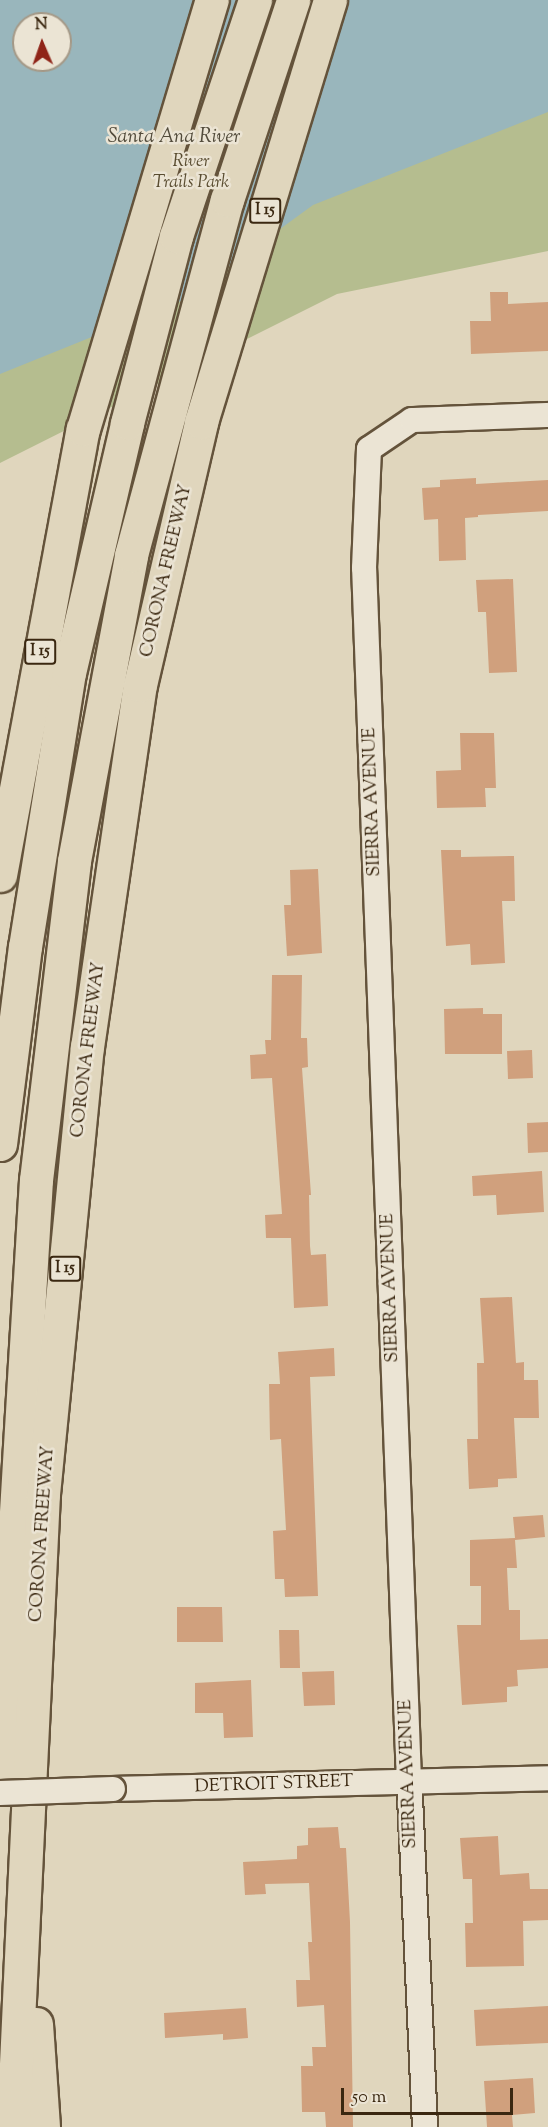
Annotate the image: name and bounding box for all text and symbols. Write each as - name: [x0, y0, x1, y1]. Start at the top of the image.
- north arrow: [12, 12, 72, 72]
- text: N: [35, 14, 48, 37]
- water label: Santa Ana River: [108, 125, 240, 149]
- park label: River Trails Park: [153, 152, 229, 195]
- road number: I 15: [248, 198, 282, 224]
- street label: CORONA FREEWAY: [137, 482, 197, 660]
- road number: I 15: [24, 639, 57, 665]
- street label: SIERRA AVENUE: [360, 727, 386, 877]
- street label: CORONA FREEWAY: [68, 961, 110, 1139]
- street label: SIERRA AVENUE: [378, 1213, 404, 1363]
- road number: I 15: [48, 1256, 82, 1282]
- street label: CORONA FREEWAY: [26, 1445, 60, 1623]
- street label: SIERRA AVENUE: [396, 1699, 422, 1849]
- street label: DETROIT STREET: [194, 1771, 354, 1799]
- scale bar: [344, 2076, 516, 2114]
- text: 50 m: [352, 2085, 386, 2111]

